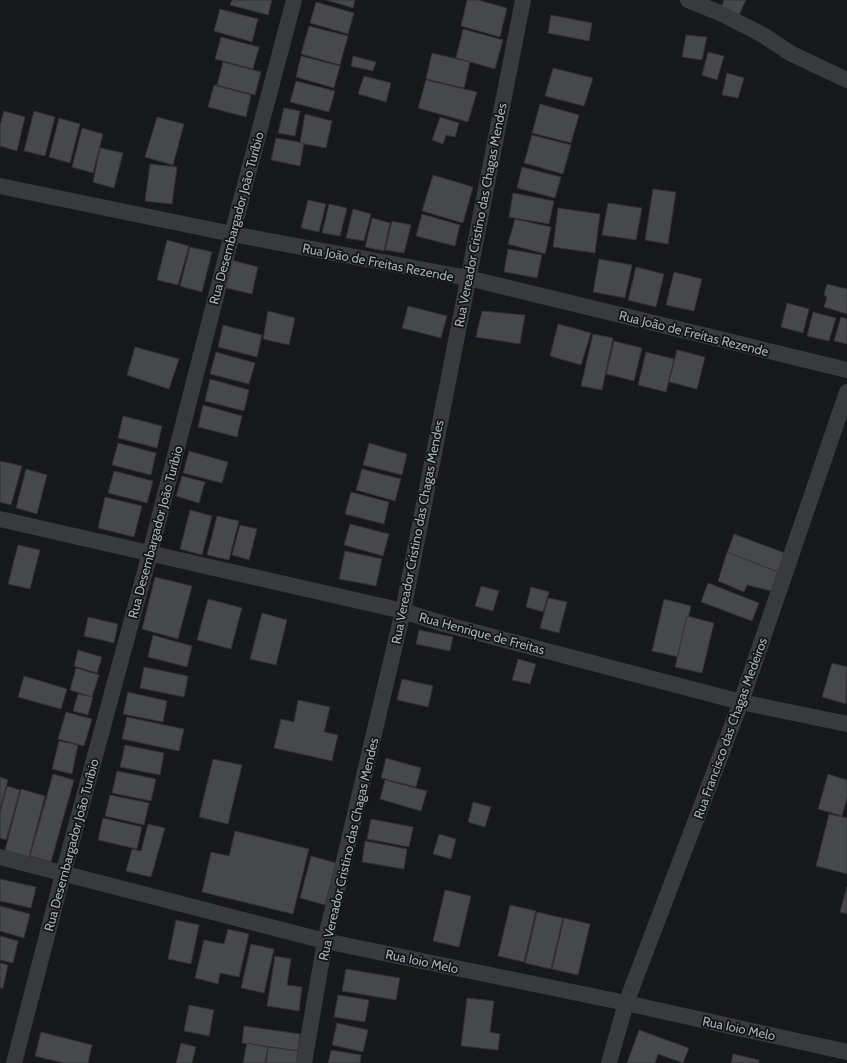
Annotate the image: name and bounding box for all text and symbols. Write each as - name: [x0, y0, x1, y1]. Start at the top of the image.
- street label: Rua Vereador Cristino das Chagas Mendes: [450, 101, 510, 328]
- street label: Rua Desembargador João Turíbio: [205, 130, 267, 306]
- street label: Rua João de Freitas Rezende: [301, 239, 455, 285]
- street label: Rua João de Freitas Rezende: [618, 307, 771, 359]
- street label: Rua Vereador Cristino das Chagas Mendes: [387, 418, 447, 645]
- street label: Rua Desembargador João Turíbio: [124, 444, 186, 620]
- street label: Rua Henrique de Freitas: [417, 609, 547, 658]
- street label: Rua Francisco das Chagas Medeiros: [690, 635, 770, 821]
- street label: Rua Vereador Cristino das Chagas Mendes: [315, 736, 382, 962]
- street label: Rua Desembargador João Turíbio: [40, 757, 102, 933]
- street label: Rua Ioio Melo: [384, 945, 460, 977]
- street label: Rua Ioio Melo: [701, 1012, 777, 1044]

